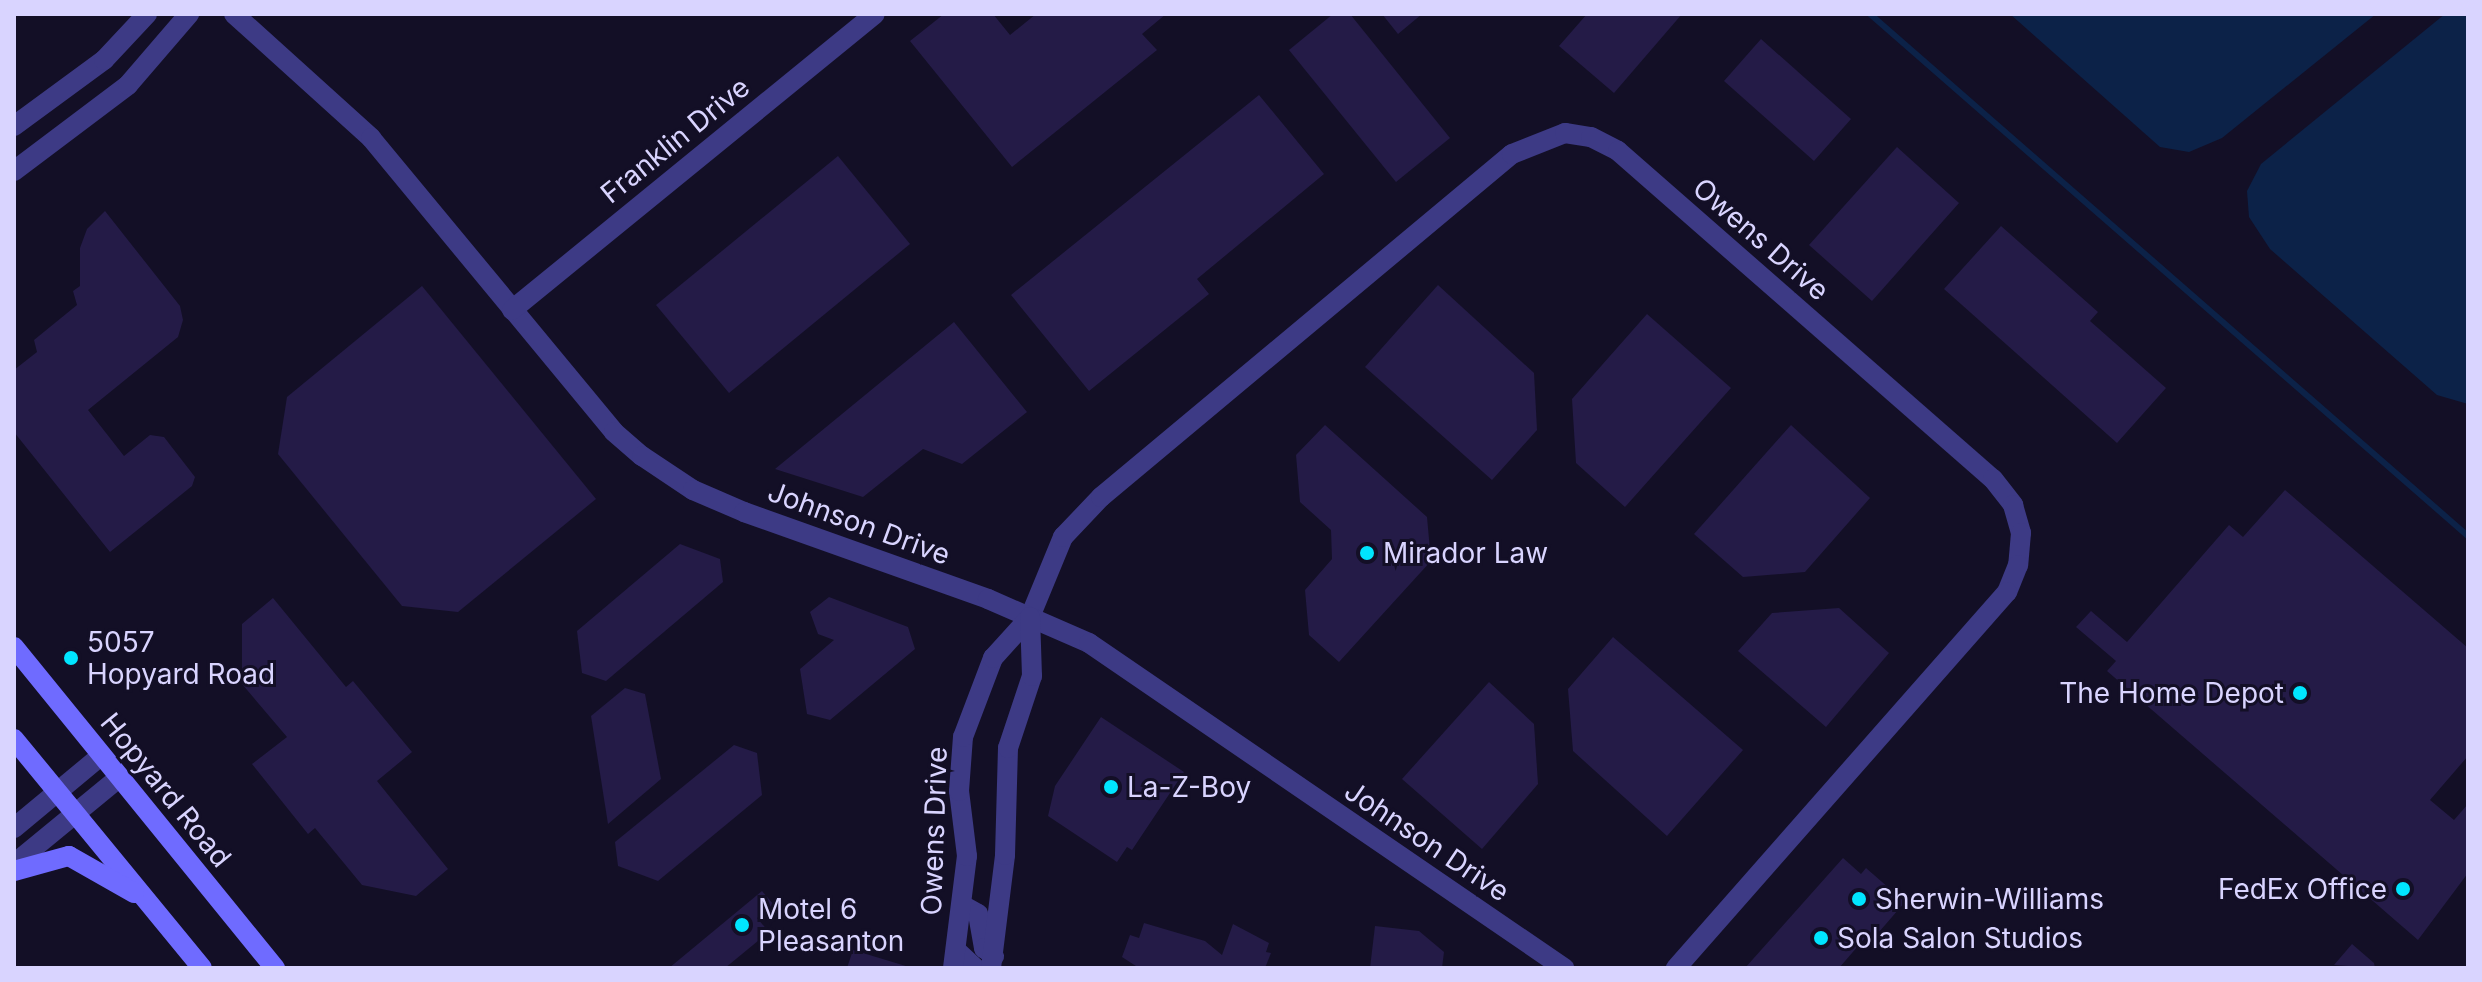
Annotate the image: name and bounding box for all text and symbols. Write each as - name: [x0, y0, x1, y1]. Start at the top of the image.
- street label: Franklin Drive: [594, 70, 756, 210]
- street label: Owens Drive: [1686, 171, 1836, 307]
- street label: Johnson Drive: [763, 474, 955, 572]
- place label: Mirador Law: [1383, 536, 1548, 570]
- marker: Mirador Law: [1358, 544, 1376, 562]
- place label: 5057 Hopyard Road: [87, 625, 275, 691]
- marker: 5057 Hopyard Road: [62, 649, 80, 667]
- place label: The Home Depot: [2059, 676, 2284, 710]
- marker: The Home Depot: [2291, 684, 2309, 702]
- street label: Hopyard Road: [94, 706, 238, 874]
- street label: Owens Drive: [914, 746, 954, 916]
- place label: La-Z-Boy: [1127, 770, 1251, 804]
- street label: Johnson Drive: [1338, 774, 1516, 908]
- marker: La-Z-Boy: [1102, 778, 1120, 796]
- place label: FedEx Office: [2218, 872, 2387, 906]
- marker: FedEx Office: [2394, 880, 2412, 898]
- place label: Sherwin-Williams: [1875, 882, 2104, 916]
- marker: Sherwin-Williams: [1850, 890, 1868, 908]
- place label: Motel 6 Pleasanton: [758, 892, 904, 958]
- marker: Motel 6 Pleasanton: [733, 916, 751, 934]
- place label: Sola Salon Studios: [1837, 921, 2083, 955]
- marker: Sola Salon Studios: [1812, 929, 1830, 947]

